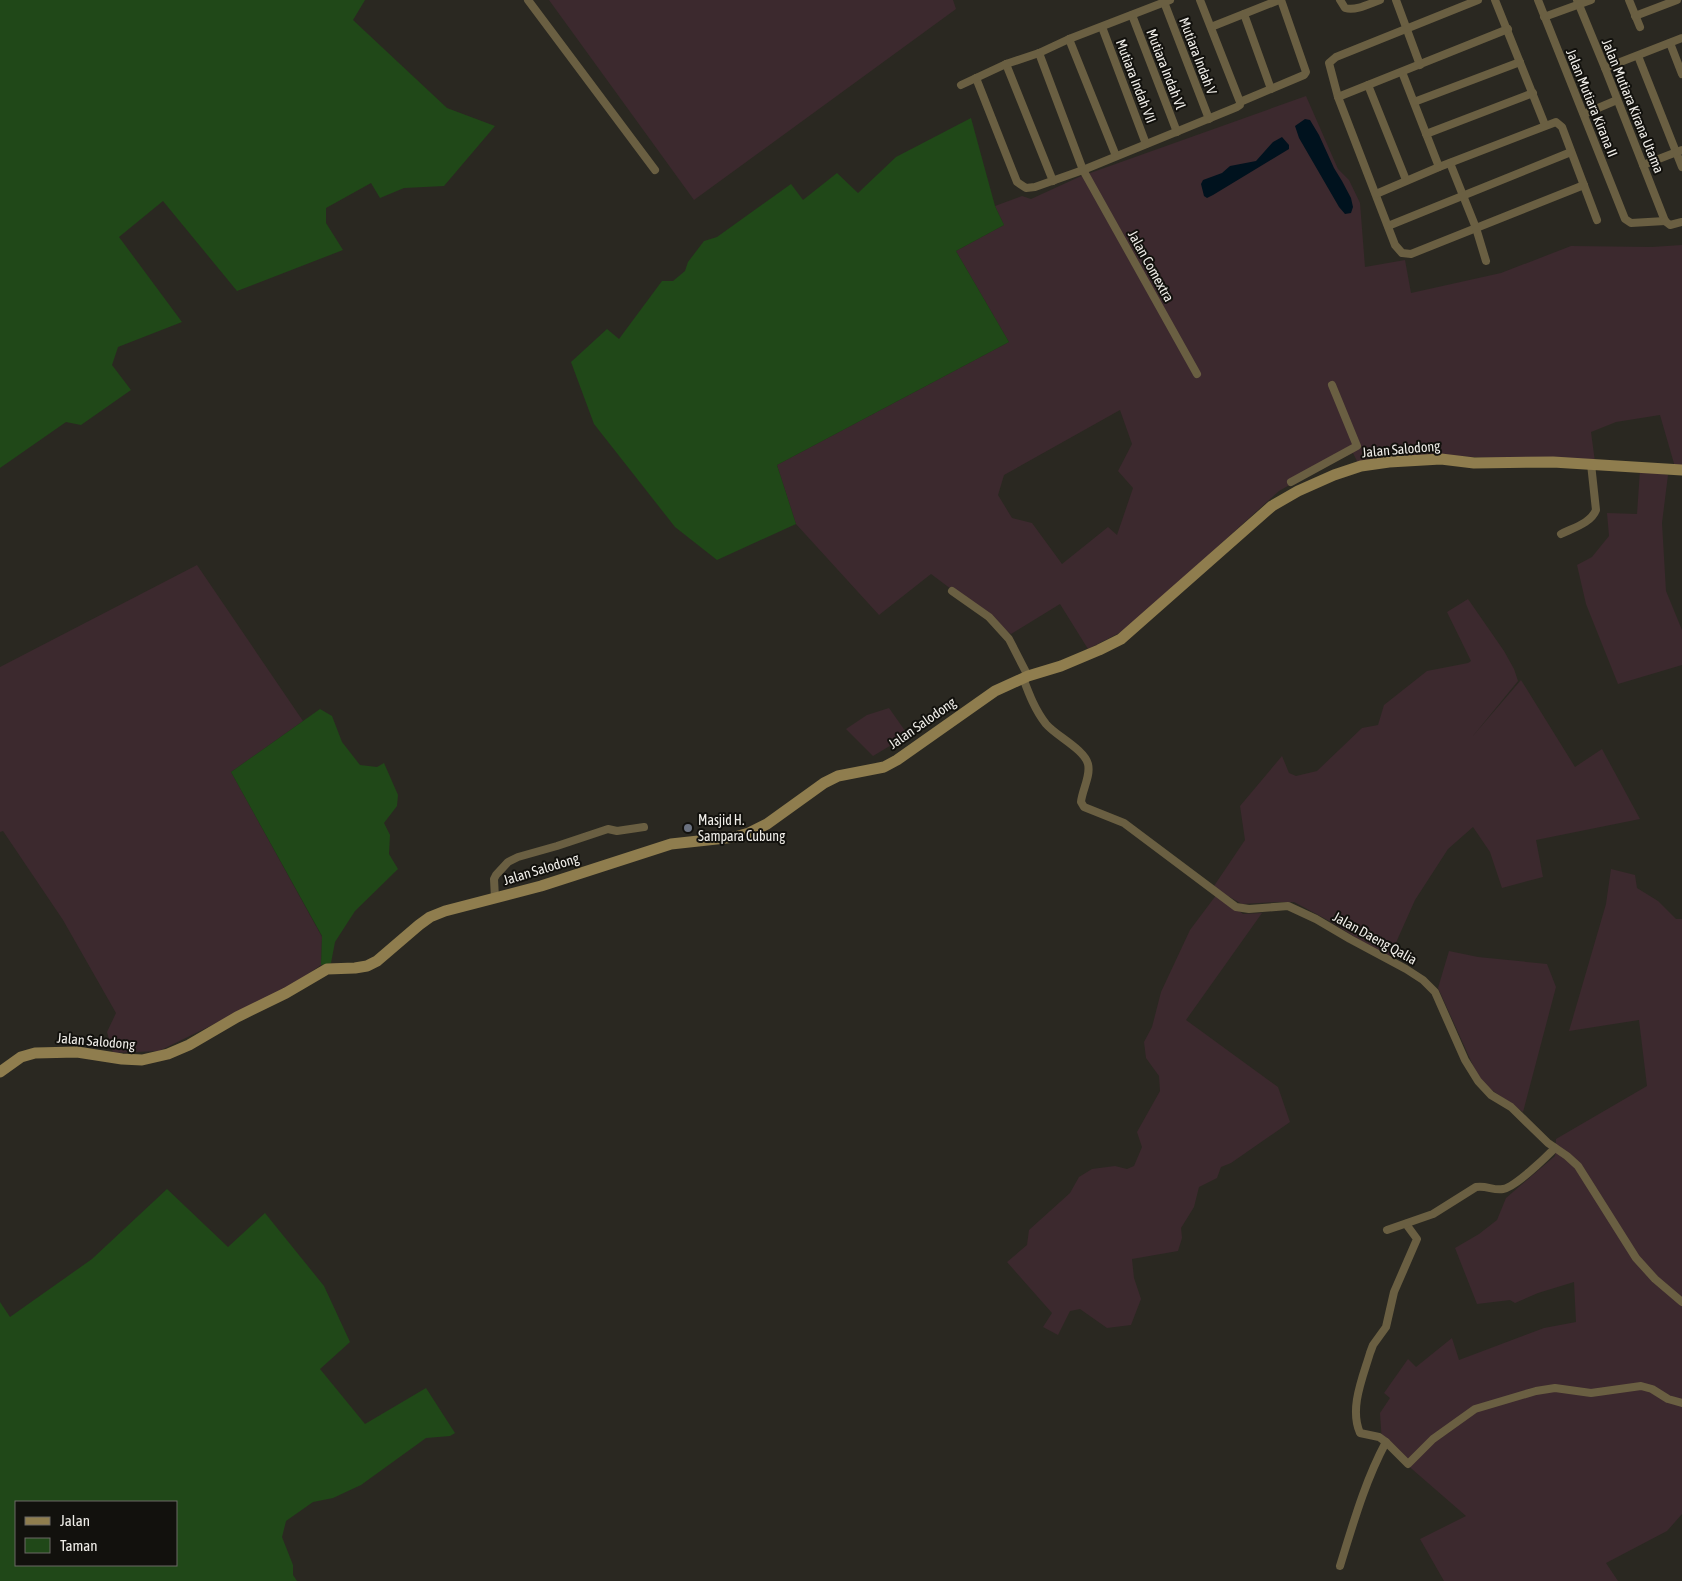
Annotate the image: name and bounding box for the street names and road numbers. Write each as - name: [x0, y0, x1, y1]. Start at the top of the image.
- street label: Mutiara Indah V: [1176, 15, 1220, 97]
- street label: Mutiara Indah Vl: [1143, 26, 1189, 112]
- street label: Mutiara Indah VII: [1113, 37, 1159, 125]
- street label: Jalan Mutiara Kirana Utama: [1599, 37, 1667, 175]
- street label: Jalan Mutiara Kirana II: [1563, 47, 1621, 159]
- street label: Jalan Comextra: [1125, 228, 1177, 304]
- street label: Jalan Salodong: [1361, 438, 1441, 460]
- street label: Jalan Salodong: [885, 694, 959, 752]
- street label: Jalan Salodong: [501, 850, 581, 888]
- street label: Jalan Daeng Qalia: [1330, 908, 1420, 968]
- street label: Jalan Salodong: [56, 1030, 136, 1052]

